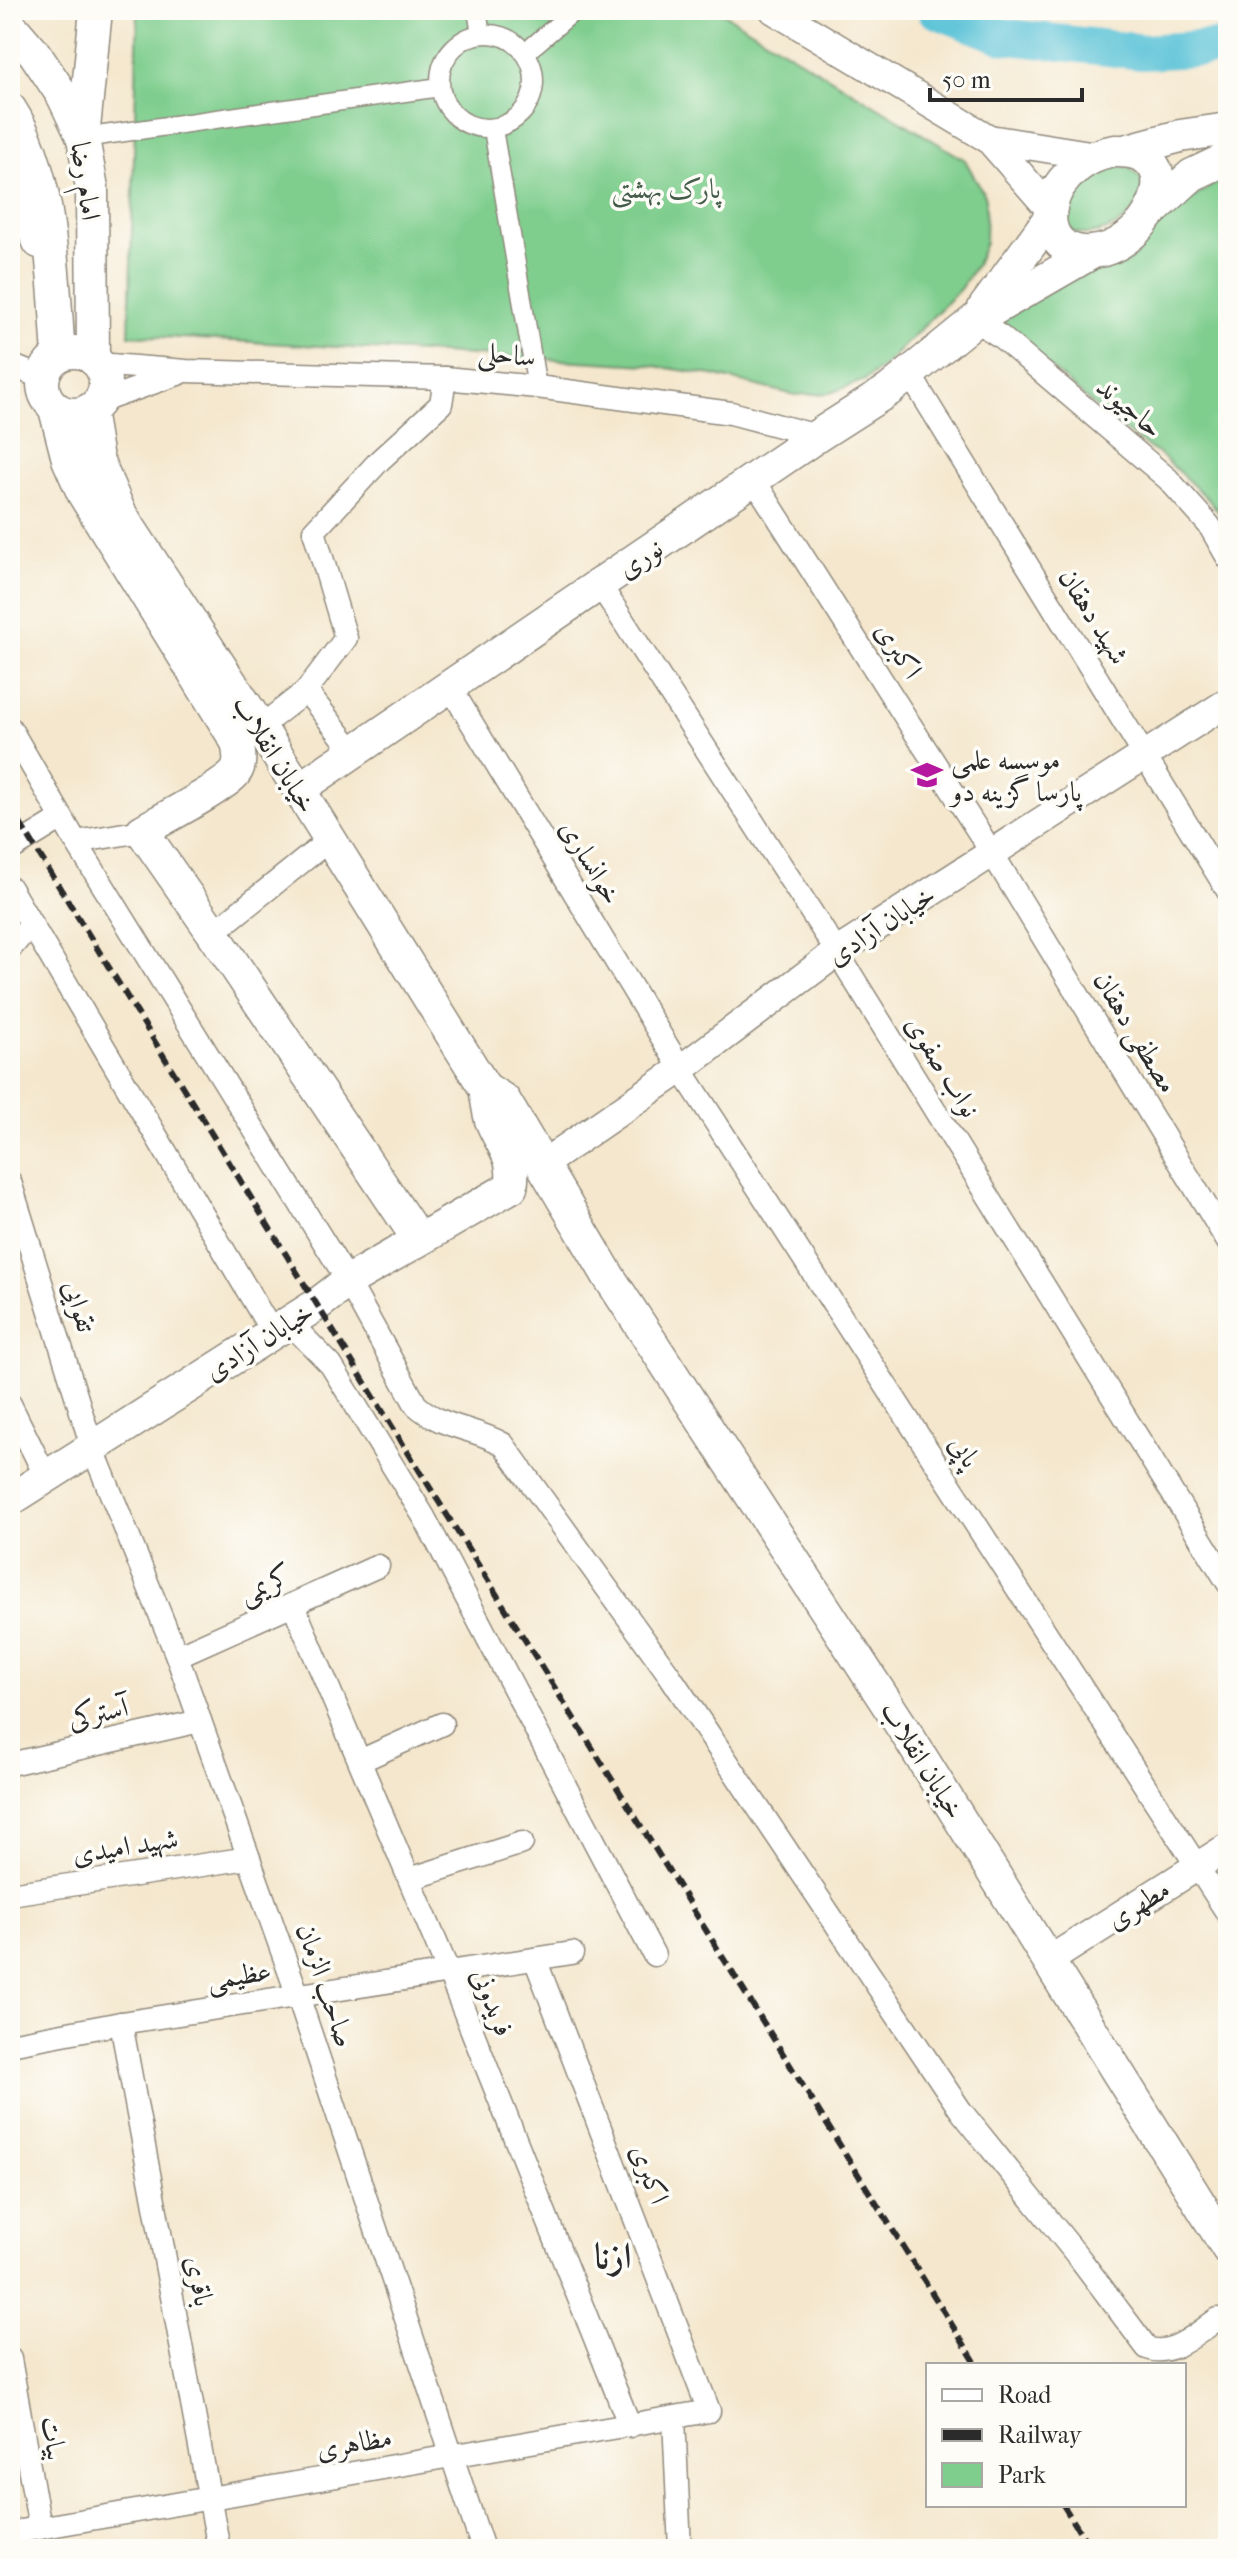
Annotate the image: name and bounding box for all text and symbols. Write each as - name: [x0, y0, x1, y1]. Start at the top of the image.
- scale bar: [930, 52, 1082, 102]
- text: 50 m: [942, 66, 991, 94]
- street label: امام رضا: [56, 140, 108, 224]
- park label: پارک بهشتی: [611, 172, 722, 209]
- street label: ساحلی: [476, 335, 538, 377]
- street label: حاجیوند: [1089, 370, 1170, 445]
- street label: نوری: [611, 531, 669, 586]
- street label: شهید دهقان: [1050, 562, 1136, 671]
- street label: اکبری: [868, 615, 930, 685]
- street label: خیابان انقلاب: [225, 689, 324, 819]
- place label: موسسه علمی پارسا گزینه دو: [948, 743, 1083, 812]
- school or university icon: موسسه علمی پارسا گزینه دو: [910, 758, 944, 792]
- street label: خوانساری: [552, 814, 629, 911]
- street label: خیابان آزادی: [821, 878, 941, 972]
- street label: مصطفی دهقان: [1083, 965, 1185, 1101]
- street label: نواب صفوی: [898, 1009, 987, 1124]
- street label: تقوایی: [55, 1276, 104, 1337]
- street label: خیابان آزادی: [198, 1295, 320, 1387]
- street label: پاپی: [938, 1428, 989, 1478]
- street label: کریمی: [233, 1558, 298, 1613]
- street label: آسترکی: [64, 1688, 134, 1736]
- street label: خیابان انقلاب: [873, 1695, 972, 1825]
- street label: شهید امیدی: [70, 1821, 181, 1873]
- street label: مطهری: [1100, 1872, 1176, 1937]
- street label: صاحب الزمان: [289, 1919, 363, 2052]
- street label: عظیمی: [204, 1954, 274, 1999]
- street label: فریدونی: [464, 1963, 521, 2041]
- street label: اکبری: [623, 2139, 676, 2209]
- district label: ازنا: [594, 2235, 632, 2277]
- street label: باقری: [178, 2253, 221, 2309]
- legend: [926, 2363, 1186, 2507]
- text: Road: [998, 2381, 1052, 2409]
- street label: بیات: [33, 2413, 74, 2463]
- street label: مظاهری: [314, 2420, 395, 2467]
- text: Railway: [998, 2421, 1083, 2449]
- text: Park: [998, 2461, 1046, 2489]

